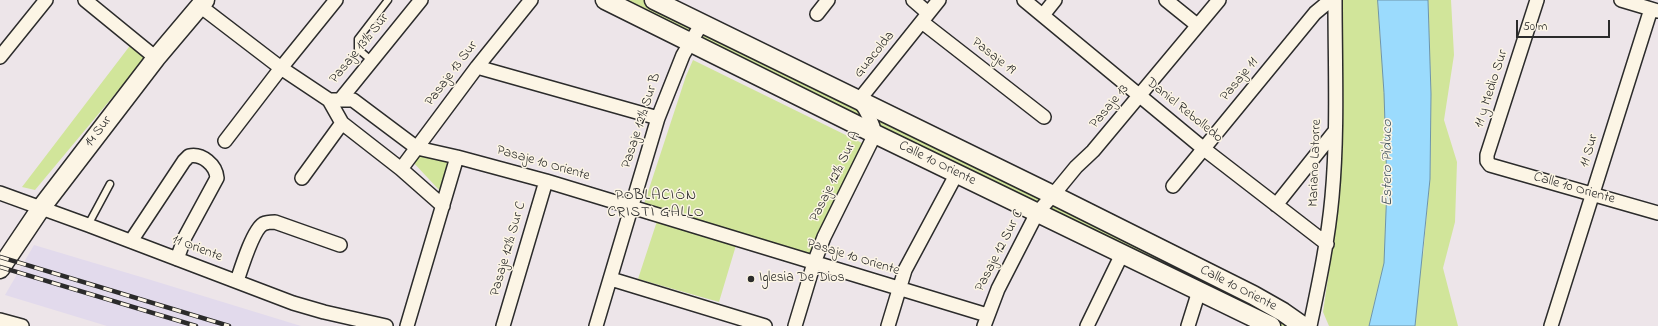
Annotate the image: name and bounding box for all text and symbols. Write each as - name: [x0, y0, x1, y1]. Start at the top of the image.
- street label: Pasaje 13½ Sur: [327, 11, 393, 87]
- scale bar: [1518, 12, 1612, 38]
- text: 50 m: [1523, 18, 1547, 36]
- street label: Guacolda: [851, 28, 899, 82]
- street label: Pasaje 19: [968, 35, 1018, 79]
- street label: Pasaje 13 Sur: [422, 38, 482, 110]
- street label: 11 y Medio Sur: [1472, 48, 1512, 130]
- street label: Pasaje 11: [1217, 55, 1263, 105]
- street label: Pasaje 12½ Sur B: [619, 71, 665, 171]
- street label: Daniel Rebolledo: [1142, 75, 1226, 147]
- street label: Pasaje 13: [1087, 82, 1133, 132]
- street label: 14 Sur: [82, 113, 116, 151]
- street label: Mariano Latorre: [1306, 119, 1326, 207]
- water label: Estero Piduco: [1380, 120, 1398, 206]
- street label: Pasaje 12½ Sur A: [807, 129, 865, 225]
- street label: 11 Sur: [1577, 132, 1603, 170]
- street label: Calle 10 Oriente: [896, 138, 978, 190]
- street label: Pasaje 10 Oriente: [494, 143, 592, 185]
- street label: Calle 10 Oriente: [1531, 169, 1617, 209]
- district label: POBLACIÓN CRISTI GALLO: [607, 188, 705, 223]
- street label: Pasaje 12½ Sur C: [488, 200, 530, 298]
- street label: Pasaje 12 Sur C: [972, 207, 1028, 295]
- street label: 11 Oriente: [169, 232, 225, 266]
- street label: Pasaje 10 Oriente: [805, 236, 901, 280]
- street label: Calle 10 Oriente: [1197, 262, 1279, 316]
- place label: Iglesia De Dios: [759, 271, 845, 287]
- marker: Iglesia De Dios: [746, 274, 756, 284]

